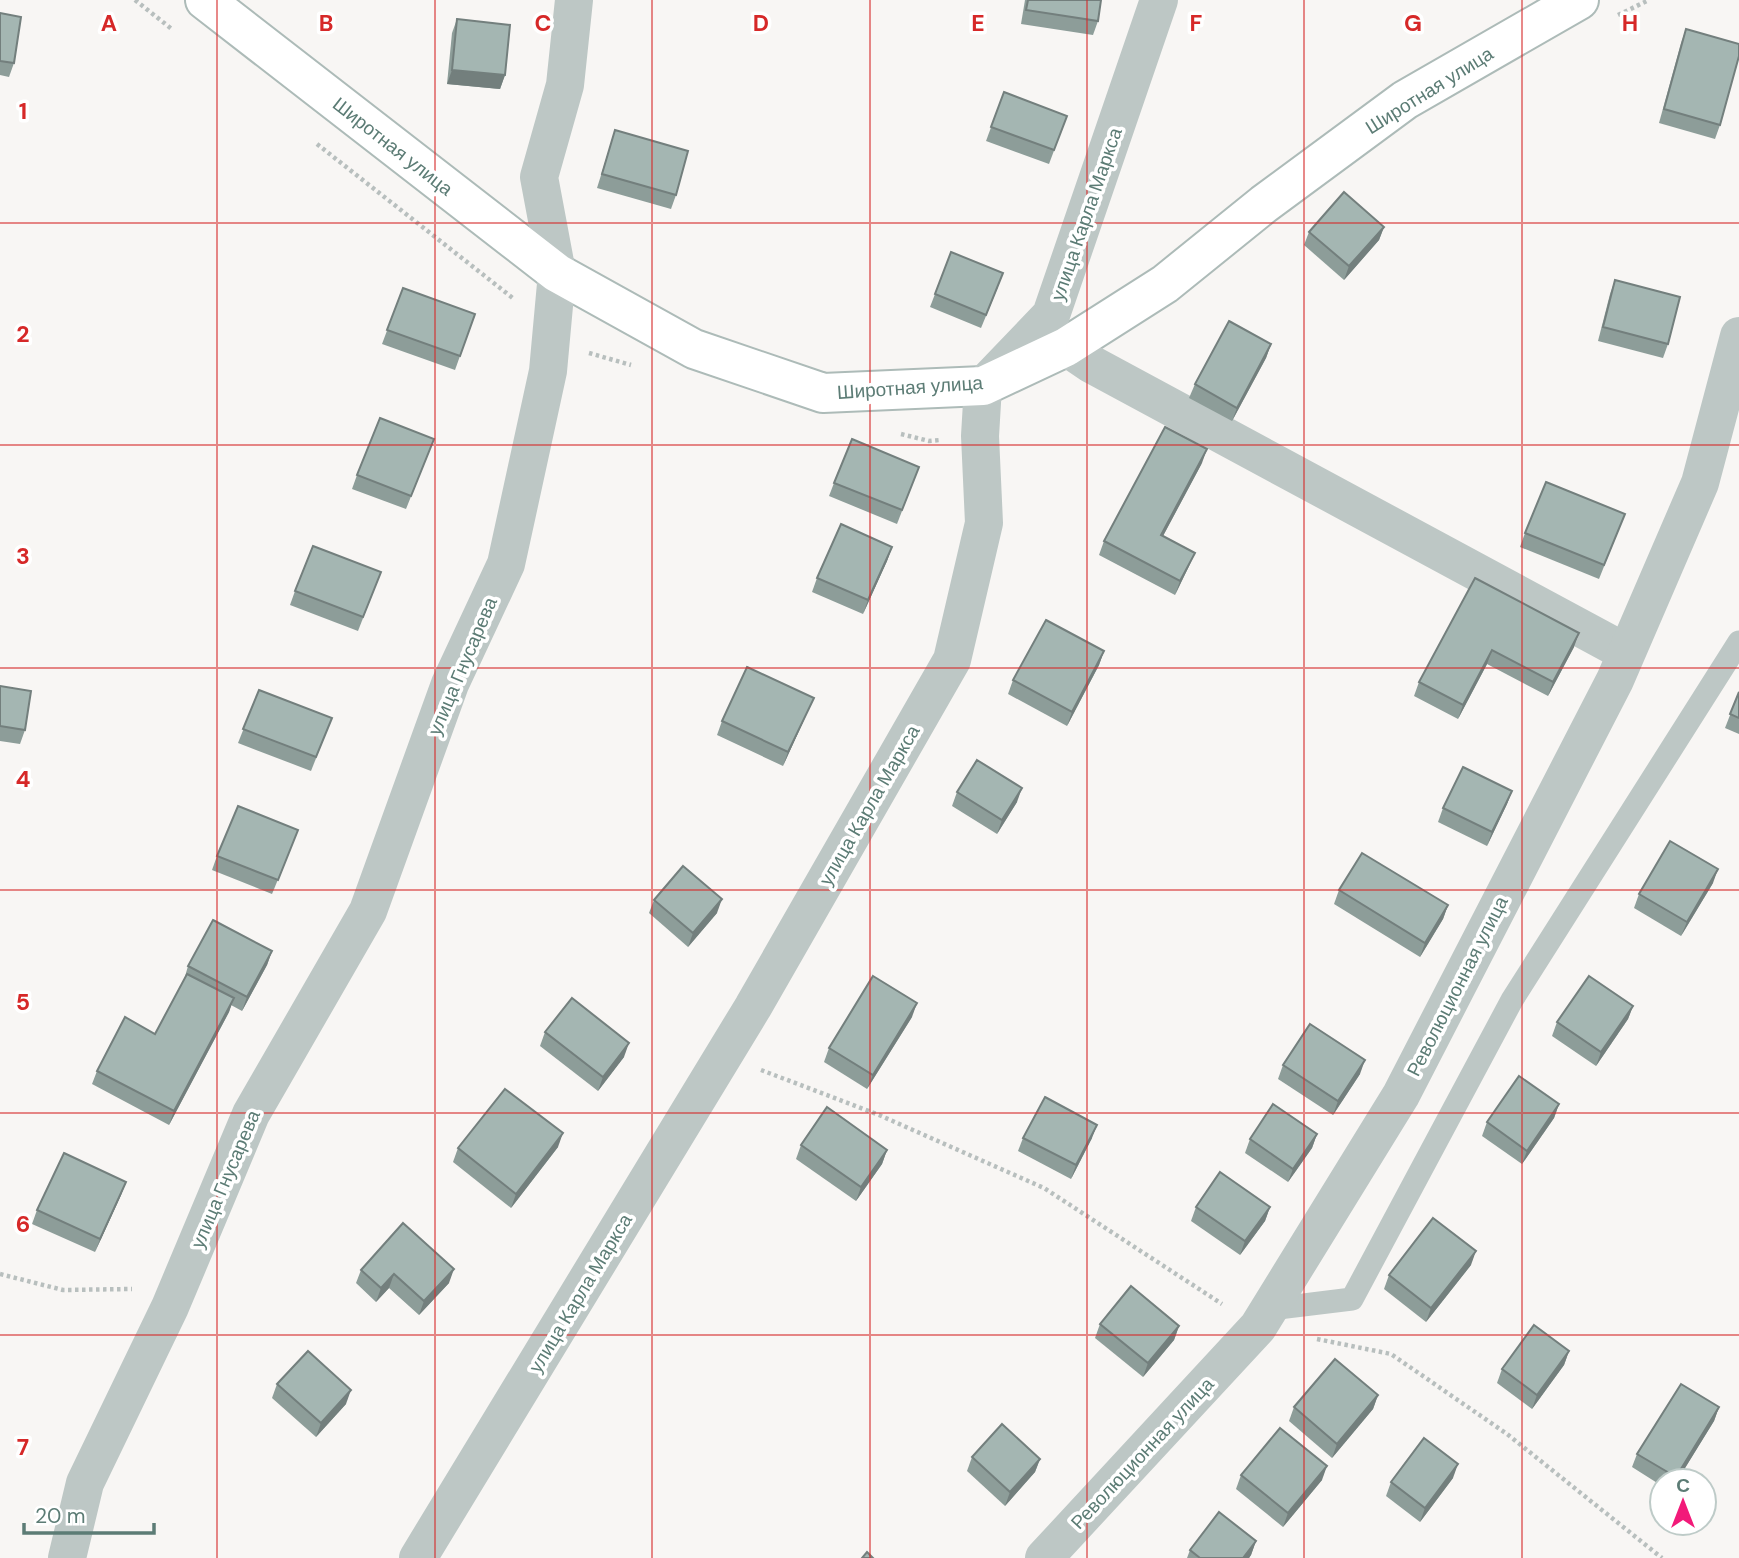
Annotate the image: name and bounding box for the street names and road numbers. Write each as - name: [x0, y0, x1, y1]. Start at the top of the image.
- street label: Широтная улица: [1361, 41, 1498, 140]
- street label: Широтная улица: [327, 92, 458, 201]
- street label: улица Карла Маркса: [1045, 124, 1128, 304]
- street label: Широтная улица: [836, 370, 984, 405]
- street label: улица Гнусарева: [422, 593, 503, 739]
- street label: улица Карла Маркса: [813, 720, 926, 890]
- street label: Революционная улица: [1401, 892, 1514, 1081]
- street label: улица Гнусарева: [185, 1106, 266, 1252]
- street label: улица Карла Маркса: [523, 1209, 638, 1377]
- street label: Революционная улица: [1065, 1372, 1220, 1535]

